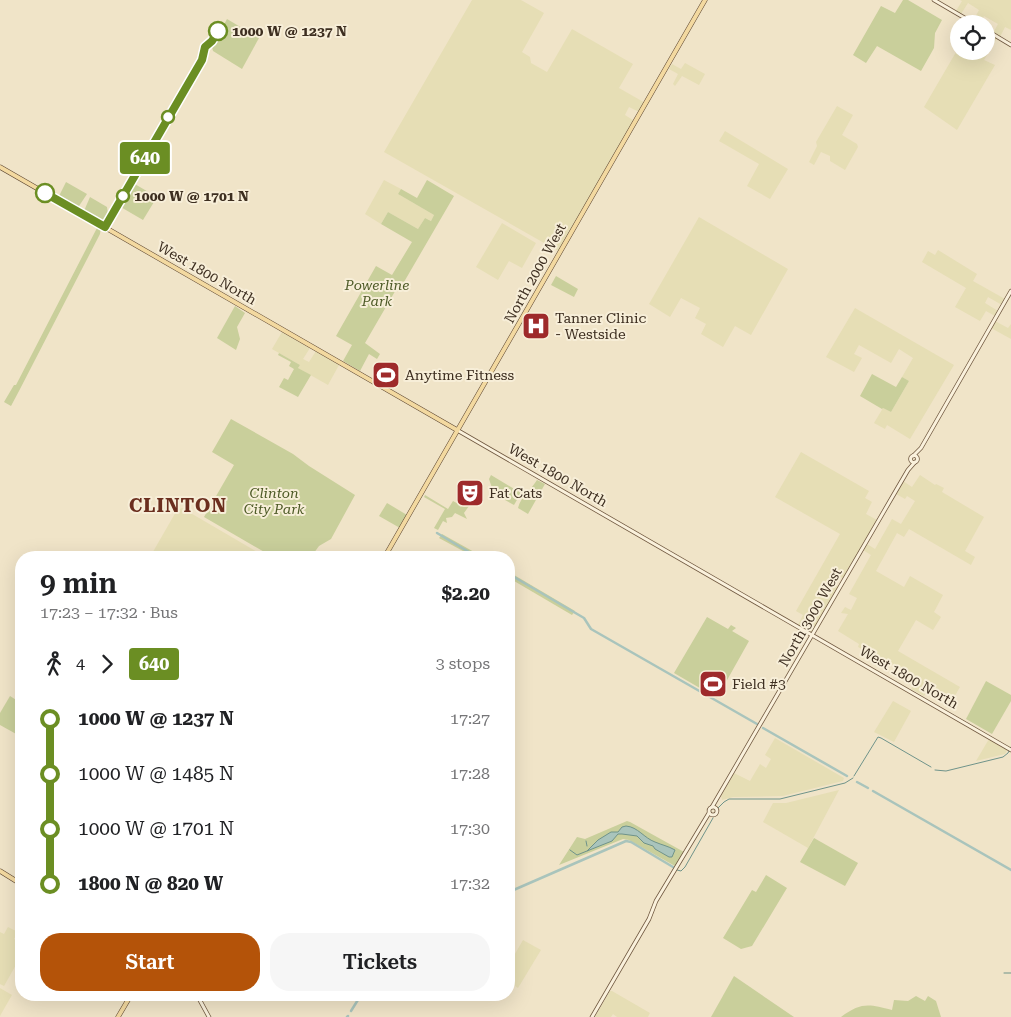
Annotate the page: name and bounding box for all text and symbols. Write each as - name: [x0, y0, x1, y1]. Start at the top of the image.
- map controls: [950, 15, 995, 60]
- button: locate: [950, 15, 995, 60]
- marker: 1000 W @ 1237 N: [208, 21, 228, 41]
- place label: 1000 W @ 1237 N: [232, 23, 347, 39]
- unlabelled marker: [161, 110, 175, 124]
- line badge: 640: [116, 142, 174, 174]
- text: 640: [130, 147, 160, 168]
- unlabelled marker: [35, 183, 55, 203]
- place label: 1000 W @ 1701 N: [134, 188, 249, 204]
- marker: 1000 W @ 1701 N: [116, 189, 130, 203]
- street label: North 2000 West: [501, 220, 569, 326]
- street label: West 1800 North: [155, 238, 259, 308]
- park label: Powerline Park: [344, 277, 409, 309]
- place label: Tanner Clinic - Westside: [555, 310, 646, 342]
- hospital icon: Tanner Clinic - Westside: [521, 311, 551, 341]
- sports icon: Anytime Fitness: [371, 360, 401, 390]
- place label: Anytime Fitness: [405, 367, 514, 383]
- street label: West 1800 North: [506, 440, 610, 510]
- theatre icon: Fat Cats: [455, 478, 485, 508]
- park label: Clinton City Park: [244, 485, 305, 517]
- place label: Fat Cats: [489, 485, 543, 501]
- district label: CLINTON: [129, 494, 227, 517]
- street label: North 3000 West: [775, 565, 845, 669]
- text: 9 min: [40, 567, 117, 600]
- text: $2.20: [441, 582, 490, 605]
- text: 17:23 – 17:32 · Bus: [40, 603, 178, 622]
- street label: West 1800 North: [857, 642, 961, 712]
- icon: walk: [40, 650, 68, 678]
- icon: forward: [93, 650, 121, 678]
- text: 640: [139, 653, 169, 674]
- text: 4: [76, 654, 85, 673]
- text: 3 stops: [436, 654, 490, 673]
- sports icon: Field #3: [698, 669, 728, 699]
- place label: Field #3: [732, 676, 786, 692]
- text: 1000 W @ 1237 N: [78, 707, 234, 730]
- text: 17:27: [450, 709, 490, 728]
- text: 1000 W @ 1485 N: [78, 762, 234, 785]
- text: 17:28: [450, 764, 490, 783]
- text: 1000 W @ 1701 N: [78, 817, 234, 840]
- text: 17:30: [450, 819, 490, 838]
- text: 1800 N @ 820 W: [78, 872, 223, 895]
- text: 17:32: [450, 874, 490, 893]
- button: Start: [40, 933, 260, 991]
- button: Tickets: [270, 933, 490, 991]

